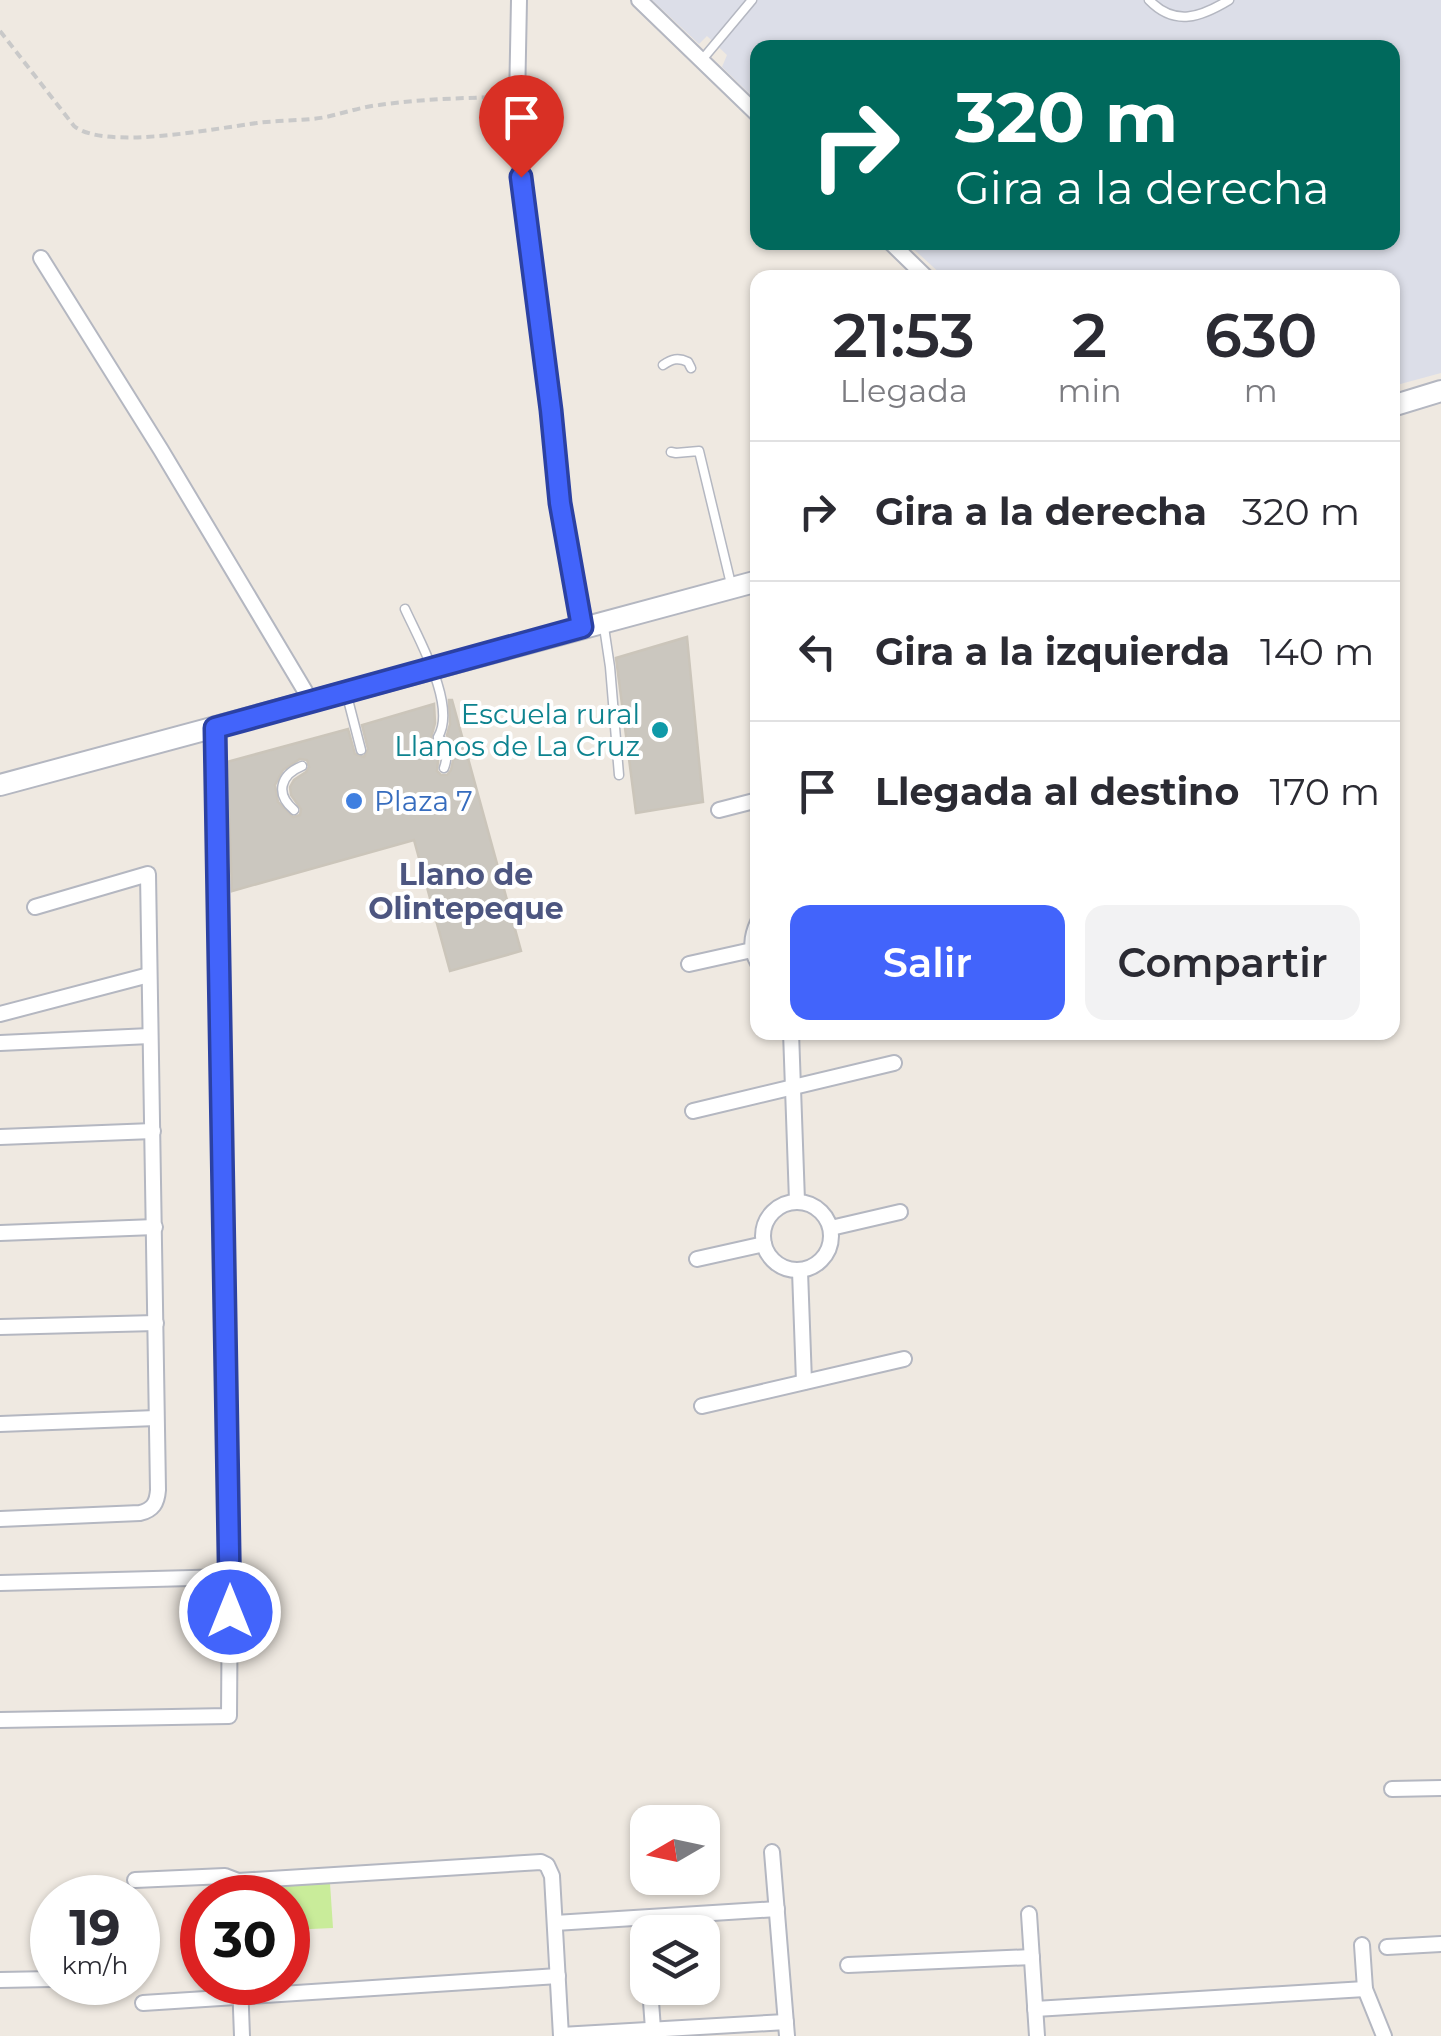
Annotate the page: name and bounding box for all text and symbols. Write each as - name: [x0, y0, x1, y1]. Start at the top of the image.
- text: 320 m: [955, 74, 1178, 160]
- pin: [479, 75, 564, 178]
- icon: right: [790, 80, 920, 210]
- icon: arrive: [494, 90, 549, 145]
- text: Gira a la derecha: [955, 160, 1330, 215]
- text: 21:53: [833, 299, 975, 372]
- text: 2: [1072, 299, 1107, 372]
- text: 630: [1204, 299, 1317, 372]
- text: Llegada: [840, 371, 968, 410]
- text: min: [1057, 371, 1122, 410]
- text: m: [1244, 371, 1278, 410]
- icon: right: [790, 484, 845, 539]
- text: Gira a la derecha: [875, 488, 1207, 535]
- text: 320 m: [1242, 488, 1360, 535]
- icon: left: [790, 624, 845, 679]
- text: Gira a la izquierda: [875, 628, 1230, 675]
- text: 140 m: [1260, 628, 1374, 675]
- place label: Escuela rural Llanos de La Cruz: [394, 697, 640, 763]
- marker: Escuela rural Llanos de La Cruz: [649, 719, 671, 741]
- icon: arrive: [790, 764, 845, 819]
- text: Llegada al destino: [875, 768, 1239, 815]
- text: 170 m: [1269, 768, 1380, 815]
- place label: Plaza 7: [374, 784, 473, 818]
- marker: Plaza 7: [343, 790, 365, 812]
- district label: Llano de Olintepeque: [368, 856, 564, 927]
- button: Salir: [790, 905, 1065, 1020]
- button: Compartir: [1085, 905, 1360, 1020]
- position arrow: [178, 1560, 282, 1664]
- north arrow: [630, 1805, 720, 1895]
- map controls: [630, 1805, 720, 2005]
- speed limit sign: 30: [180, 1875, 310, 2005]
- text: 19: [69, 1897, 121, 1958]
- button: layers: [630, 1915, 720, 2005]
- text: km/h: [62, 1950, 128, 1980]

